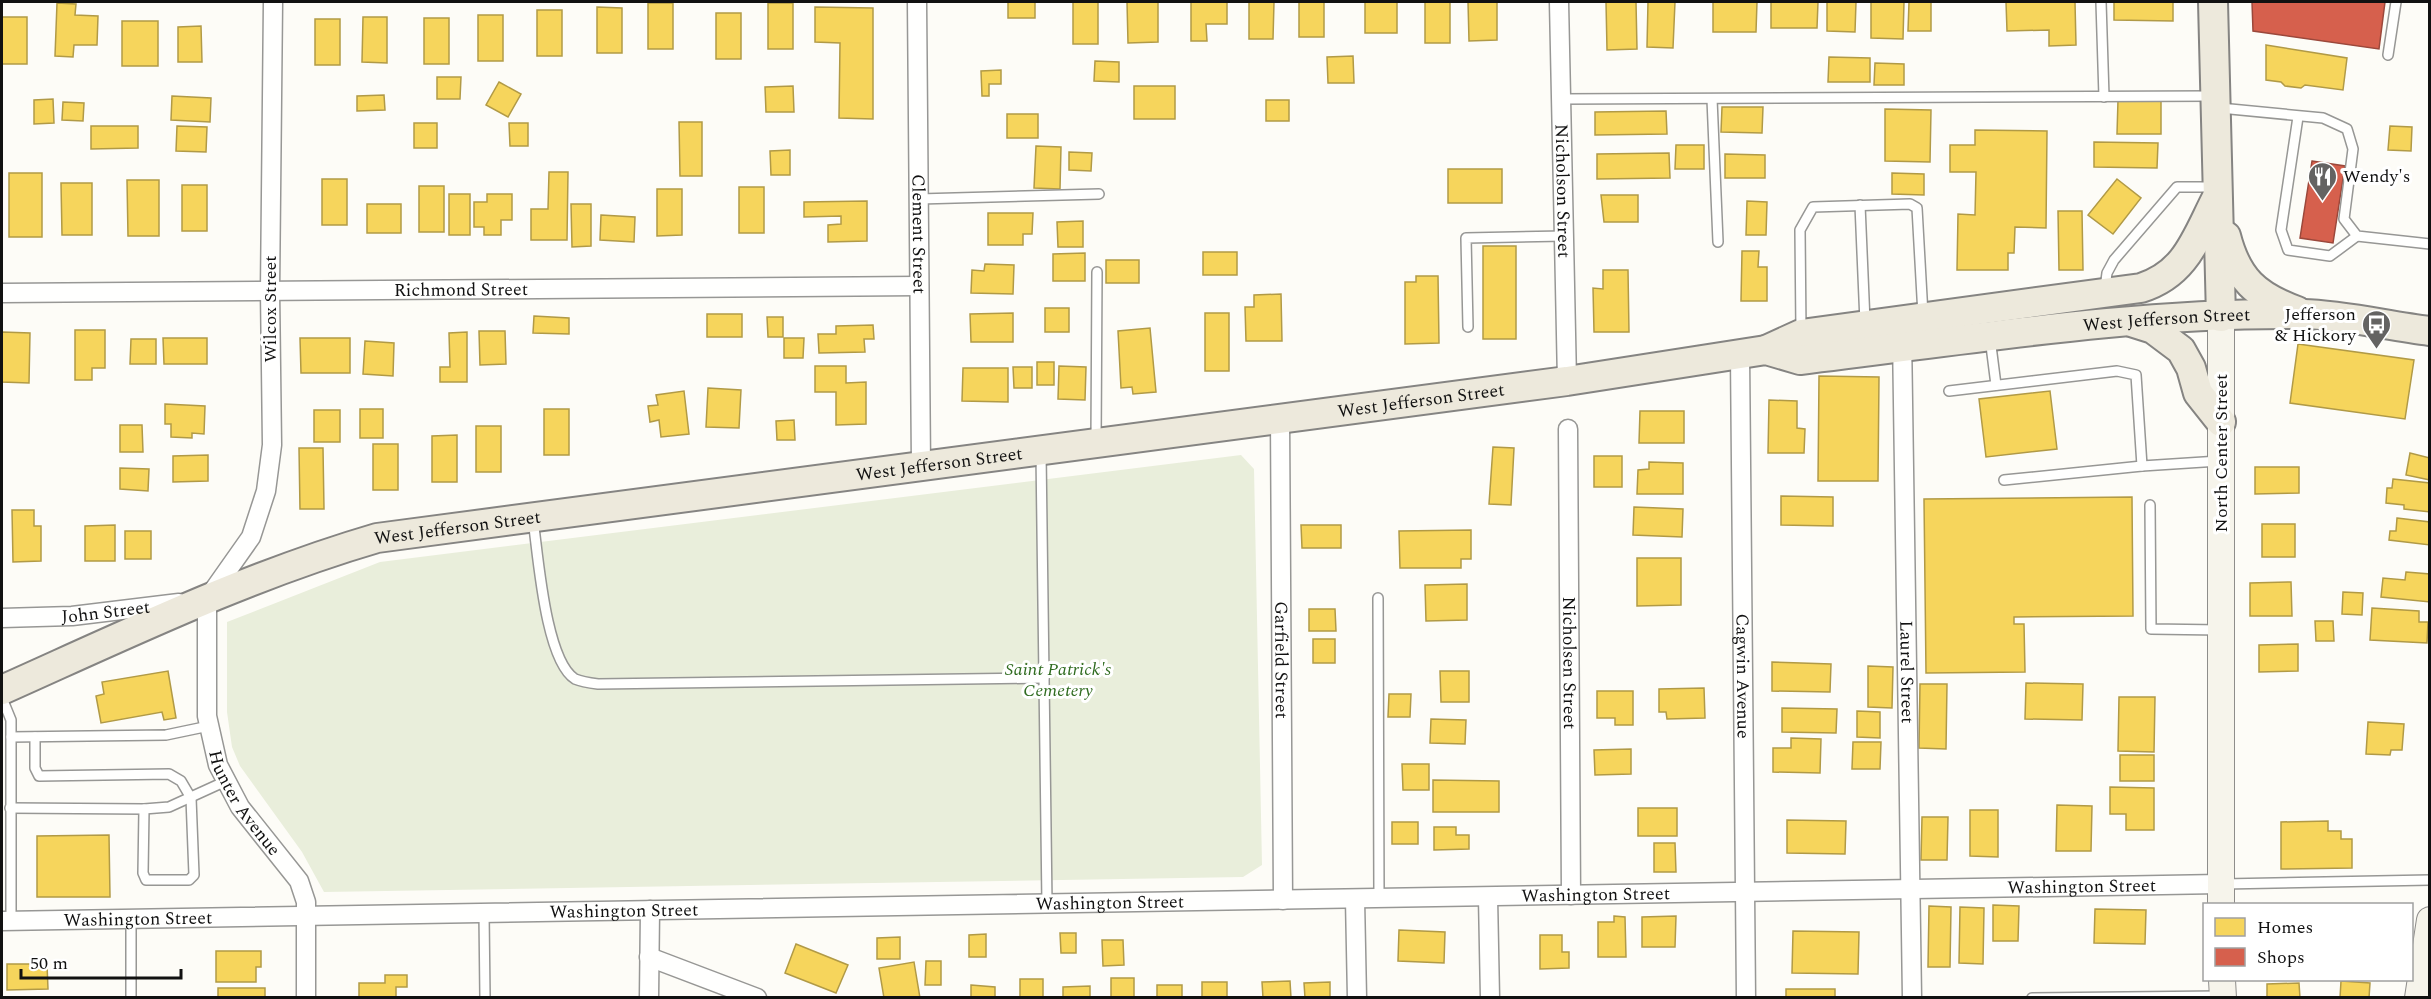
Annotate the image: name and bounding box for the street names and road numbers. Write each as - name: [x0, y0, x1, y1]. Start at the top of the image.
- street label: Nicholson Street: [1548, 124, 1578, 258]
- street label: Clement Street: [905, 174, 933, 294]
- street label: Wilcox Street: [257, 255, 284, 363]
- street label: Richmond Street: [394, 275, 528, 304]
- street label: West Jefferson Street: [2081, 301, 2251, 339]
- street label: North Center Street: [2208, 374, 2235, 532]
- street label: West Jefferson Street: [1336, 376, 1506, 425]
- street label: West Jefferson Street: [854, 439, 1024, 488]
- street label: West Jefferson Street: [372, 503, 542, 552]
- street label: John Street: [61, 593, 152, 630]
- street label: Nicholsen Street: [1556, 596, 1583, 730]
- street label: Garfield Street: [1268, 601, 1295, 719]
- street label: Cagwin Avenue: [1729, 613, 1757, 739]
- street label: Laurel Street: [1893, 620, 1921, 724]
- street label: Hunter Avenue: [202, 747, 287, 862]
- street label: Washington Street: [2007, 872, 2156, 901]
- street label: Washington Street: [1521, 880, 1670, 909]
- street label: Washington Street: [1035, 888, 1184, 917]
- street label: Washington Street: [549, 896, 698, 925]
- street label: Washington Street: [64, 904, 212, 933]

